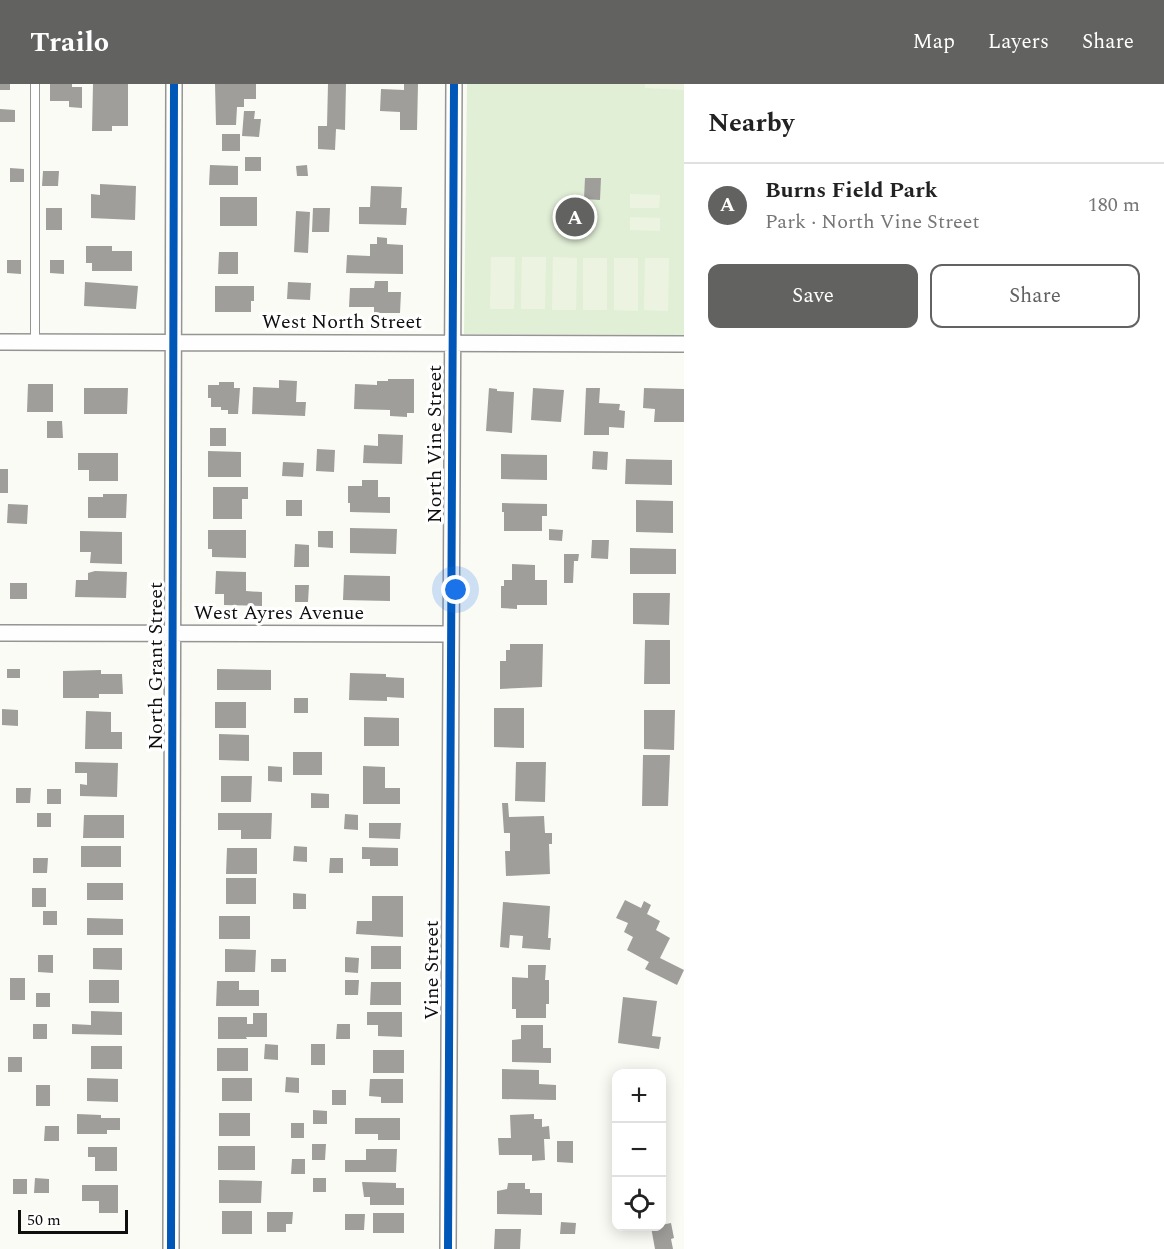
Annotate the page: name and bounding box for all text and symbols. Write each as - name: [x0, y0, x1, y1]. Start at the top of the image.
- text: Trailo: [30, 21, 109, 64]
- text: Map: [913, 26, 955, 58]
- text: Layers: [988, 26, 1049, 58]
- text: Share: [1082, 26, 1134, 58]
- text: Nearby: [708, 103, 794, 143]
- text: Burns Field Park: [765, 174, 938, 207]
- text: A: [720, 190, 735, 220]
- text: 180 m: [1088, 190, 1140, 220]
- pin: A: [556, 194, 594, 240]
- text: Park · North Vine Street: [765, 207, 980, 237]
- button: Save: [708, 264, 918, 328]
- button: Share: [930, 264, 1140, 328]
- street label: West North Street: [262, 307, 422, 337]
- street label: North Vine Street: [420, 365, 450, 523]
- your location: [441, 575, 470, 604]
- street label: North Grant Street: [141, 582, 171, 750]
- street label: West Ayres Avenue: [194, 598, 364, 628]
- street label: Vine Street: [417, 920, 447, 1020]
- map controls: [612, 1069, 666, 1231]
- button: +: [612, 1069, 666, 1123]
- button: −: [612, 1123, 666, 1177]
- button: locate: [612, 1177, 666, 1231]
- scale bar: [18, 1207, 128, 1234]
- text: 50 m: [27, 1208, 61, 1232]

